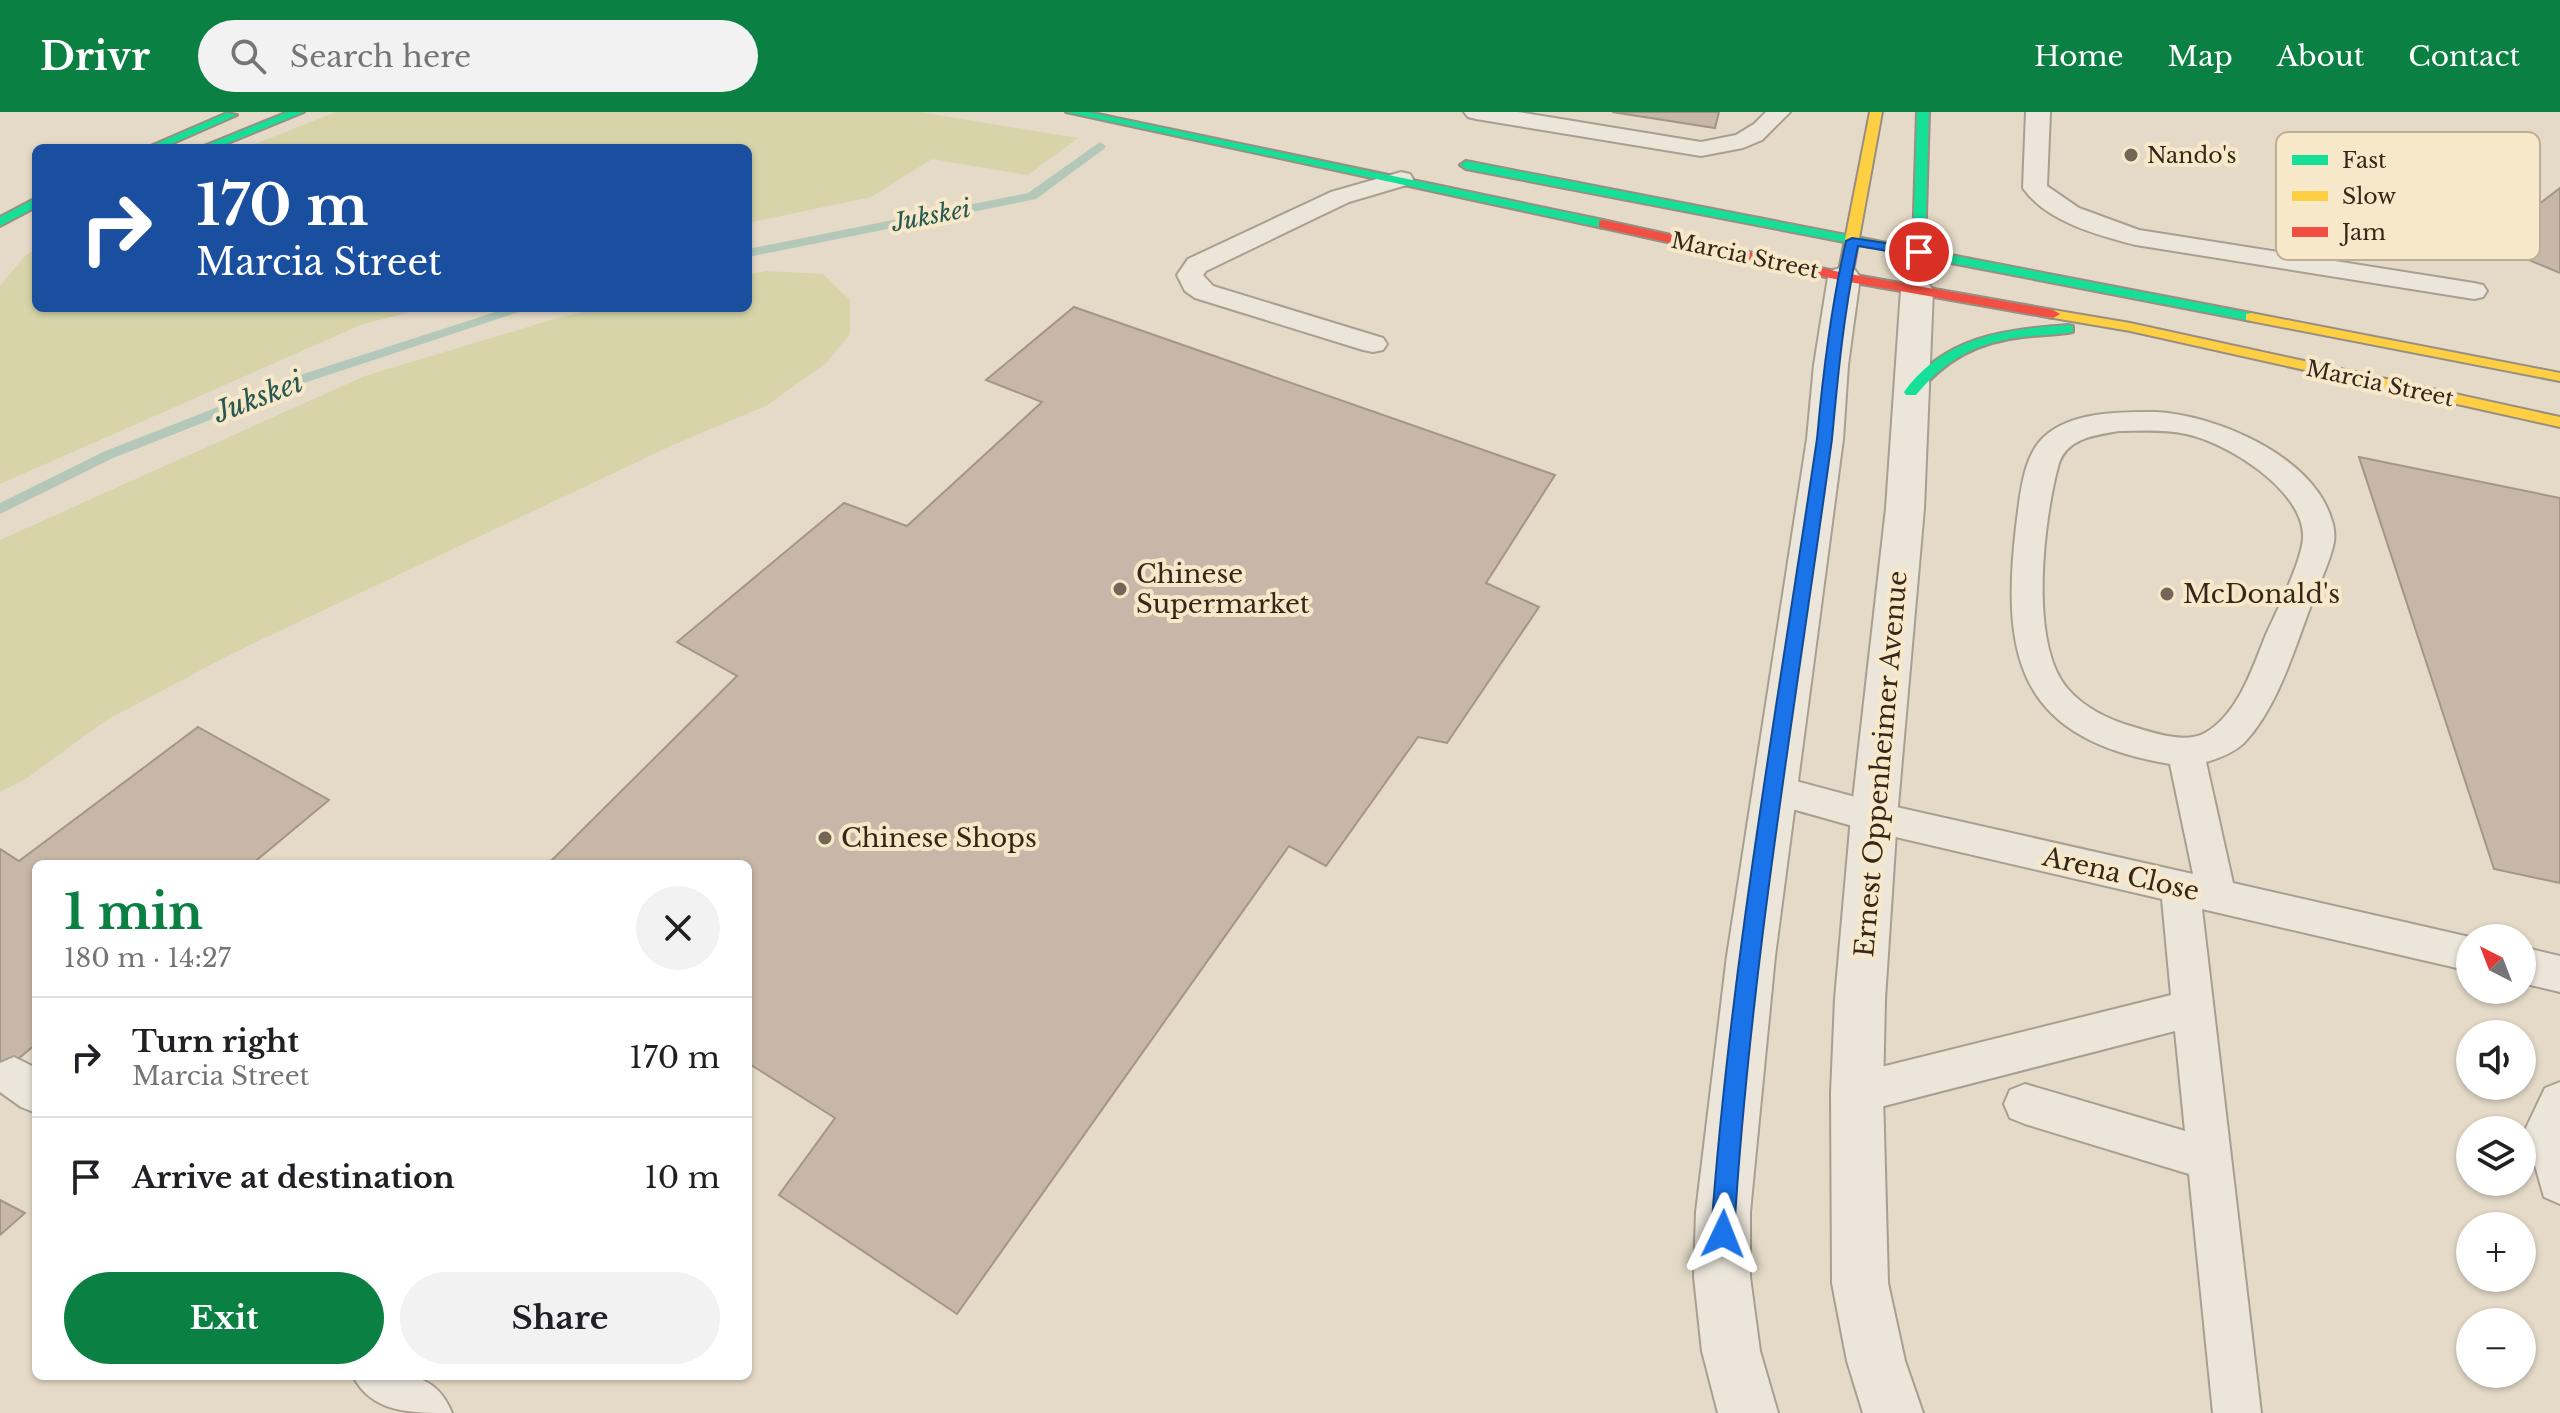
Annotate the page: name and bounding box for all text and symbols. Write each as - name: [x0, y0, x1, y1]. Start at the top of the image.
- search box: [198, 20, 758, 92]
- text: Drivr: [40, 33, 150, 80]
- icon: search: [226, 34, 270, 78]
- text: Search here: [290, 38, 471, 75]
- text: Home: [2034, 39, 2124, 74]
- text: Map: [2168, 39, 2233, 74]
- text: About: [2277, 39, 2364, 74]
- text: Contact: [2408, 39, 2520, 74]
- legend: [2276, 132, 2540, 260]
- place label: Nando's: [2147, 142, 2237, 169]
- marker: Nando's: [2122, 146, 2140, 164]
- text: Fast: [2342, 147, 2387, 174]
- text: 170 m: [196, 171, 368, 240]
- icon: right: [64, 176, 168, 280]
- text: Slow: [2342, 183, 2396, 210]
- water label: Jukskei: [888, 194, 973, 238]
- pin: [1885, 218, 1953, 286]
- text: Jam: [2339, 219, 2386, 246]
- street label: Marcia Street: [1669, 227, 1822, 284]
- icon: arrive: [1897, 230, 1941, 274]
- text: Marcia Street: [196, 240, 442, 285]
- street label: Marcia Street: [2304, 355, 2457, 412]
- water label: Jukskei: [208, 364, 308, 431]
- place label: Chinese Supermarket: [1136, 558, 1310, 620]
- street label: Ernest Oppenheimer Avenue: [1848, 570, 1914, 958]
- place label: McDonald's: [2183, 578, 2340, 610]
- marker: Chinese Supermarket: [1111, 580, 1129, 598]
- marker: McDonald's: [2158, 585, 2176, 603]
- place label: Chinese Shops: [841, 822, 1037, 854]
- marker: Chinese Shops: [816, 829, 834, 847]
- street label: Arena Close: [2039, 840, 2202, 908]
- text: 1 min: [64, 882, 203, 942]
- button: close: [636, 886, 720, 970]
- north arrow: [2456, 924, 2536, 1004]
- map controls: [2456, 924, 2536, 1388]
- text: 180 m · 14:27: [64, 942, 231, 974]
- button: sound: [2456, 1020, 2536, 1100]
- text: Turn right: [132, 1023, 299, 1060]
- icon: right: [64, 1035, 108, 1079]
- text: 170 m: [629, 1039, 720, 1076]
- text: Marcia Street: [132, 1060, 309, 1092]
- button: layers: [2456, 1116, 2536, 1196]
- icon: arrive: [64, 1155, 108, 1199]
- text: Arrive at destination: [132, 1159, 455, 1196]
- text: 10 m: [644, 1159, 720, 1196]
- position arrow: [1681, 1192, 1765, 1276]
- button: +: [2456, 1212, 2536, 1292]
- button: Exit: [64, 1272, 384, 1364]
- button: Share: [400, 1272, 720, 1364]
- button: −: [2456, 1308, 2536, 1388]

